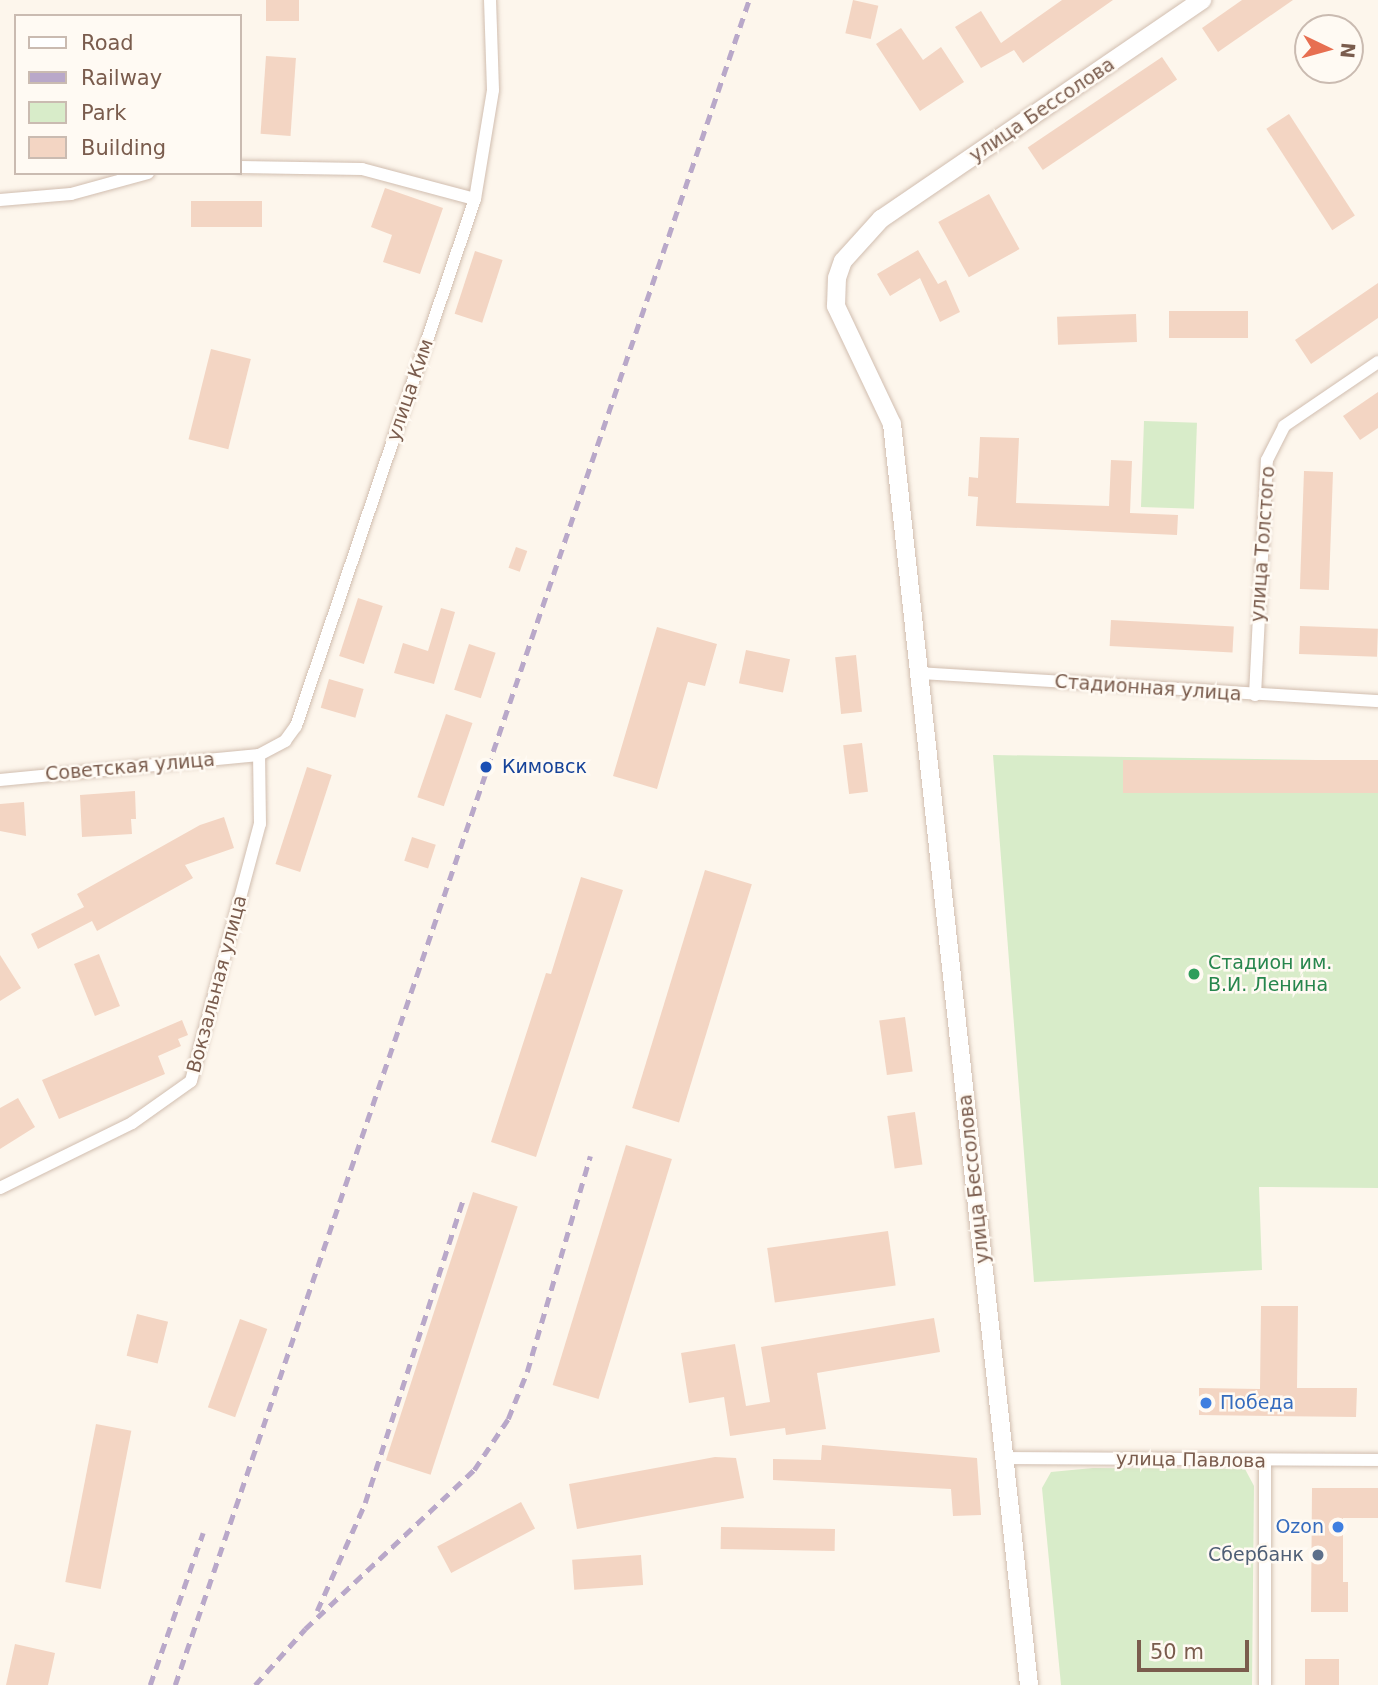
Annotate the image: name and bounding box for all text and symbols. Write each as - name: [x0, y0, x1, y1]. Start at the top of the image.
- legend: [14, 14, 242, 175]
- north arrow: [1294, 14, 1364, 84]
- text: Road: [81, 31, 134, 55]
- text: N: [1336, 42, 1360, 60]
- street label: улица Бессолова: [965, 53, 1119, 167]
- text: Railway: [81, 66, 162, 90]
- text: Park: [81, 101, 126, 125]
- text: Building: [81, 136, 166, 160]
- street label: улица Ким: [382, 336, 438, 444]
- street label: улица Толстого: [1246, 465, 1280, 623]
- street label: Стадионная улица: [1054, 670, 1242, 706]
- street label: Советская улица: [44, 748, 216, 786]
- place label: Кимовск: [502, 756, 587, 778]
- marker: Кимовск: [476, 757, 496, 777]
- street label: Вокзальная улица: [182, 893, 252, 1075]
- place label: Стадион им. В.И. Ленина: [1208, 952, 1332, 996]
- marker: Стадион им. В.И. Ленина: [1186, 966, 1202, 982]
- street label: улица Бессолова: [954, 1093, 994, 1265]
- place label: Победа: [1220, 1392, 1294, 1414]
- marker: Победа: [1198, 1395, 1214, 1411]
- street label: улица Павлова: [1116, 1447, 1266, 1473]
- place label: Ozon: [1275, 1516, 1324, 1538]
- marker: Ozon: [1330, 1519, 1346, 1535]
- place label: Сбербанк: [1208, 1544, 1304, 1566]
- marker: Сбербанк: [1310, 1547, 1326, 1563]
- scale bar: [1140, 1626, 1252, 1670]
- text: 50 m: [1150, 1640, 1204, 1664]

